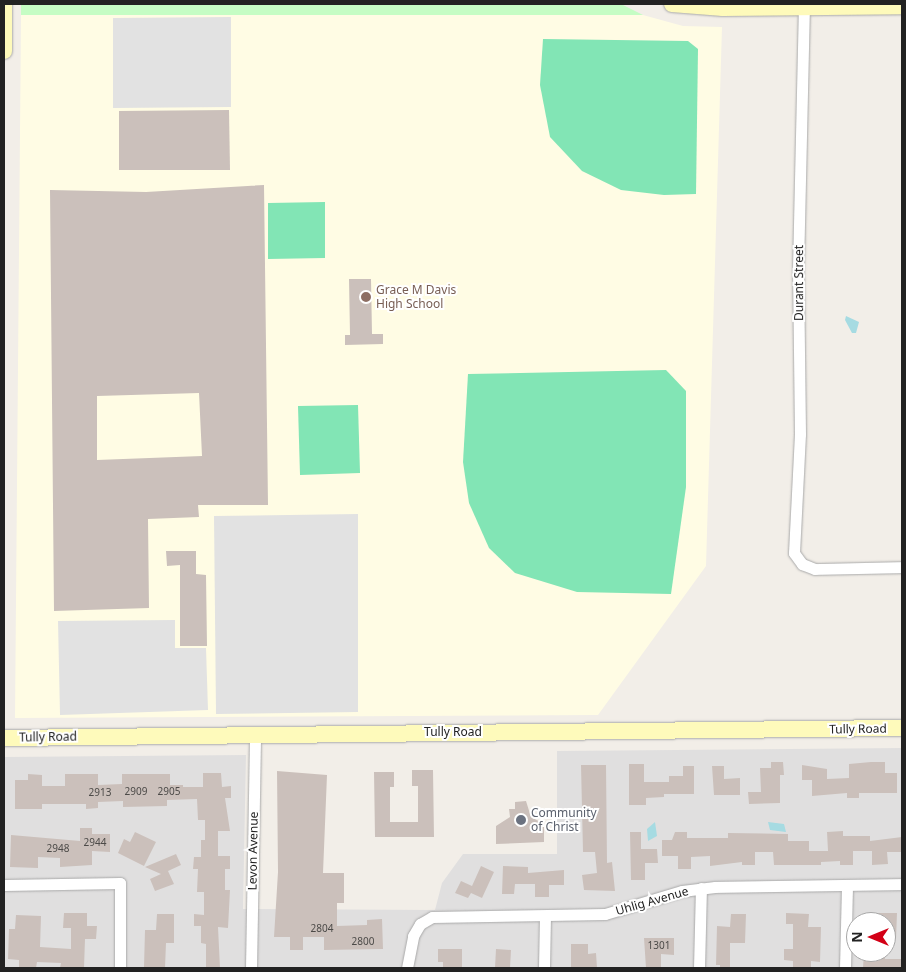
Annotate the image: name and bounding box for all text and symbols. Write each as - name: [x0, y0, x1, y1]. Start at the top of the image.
- street label: Durant Street: [792, 245, 806, 321]
- place label: Grace M Davis High School: [376, 283, 456, 311]
- marker: Grace M Davis High School: [360, 291, 372, 303]
- street label: Tully Road: [829, 721, 887, 737]
- street label: Tully Road: [424, 725, 482, 739]
- street label: Tully Road: [19, 729, 77, 745]
- house number: 2909: [125, 786, 147, 798]
- house number: 2905: [158, 786, 180, 798]
- house number: 2913: [89, 787, 111, 799]
- place label: Community of Christ: [531, 806, 597, 834]
- street label: Levon Avenue: [245, 811, 261, 891]
- marker: Community of Christ: [515, 814, 527, 826]
- house number: 2944: [84, 837, 106, 849]
- house number: 2948: [47, 843, 69, 855]
- street label: Uhlig Avenue: [614, 884, 690, 918]
- north arrow: [846, 912, 896, 962]
- house number: 2804: [311, 923, 333, 935]
- text: N: [847, 931, 866, 943]
- house number: 2800: [352, 936, 374, 948]
- house number: 1301: [648, 940, 670, 952]

